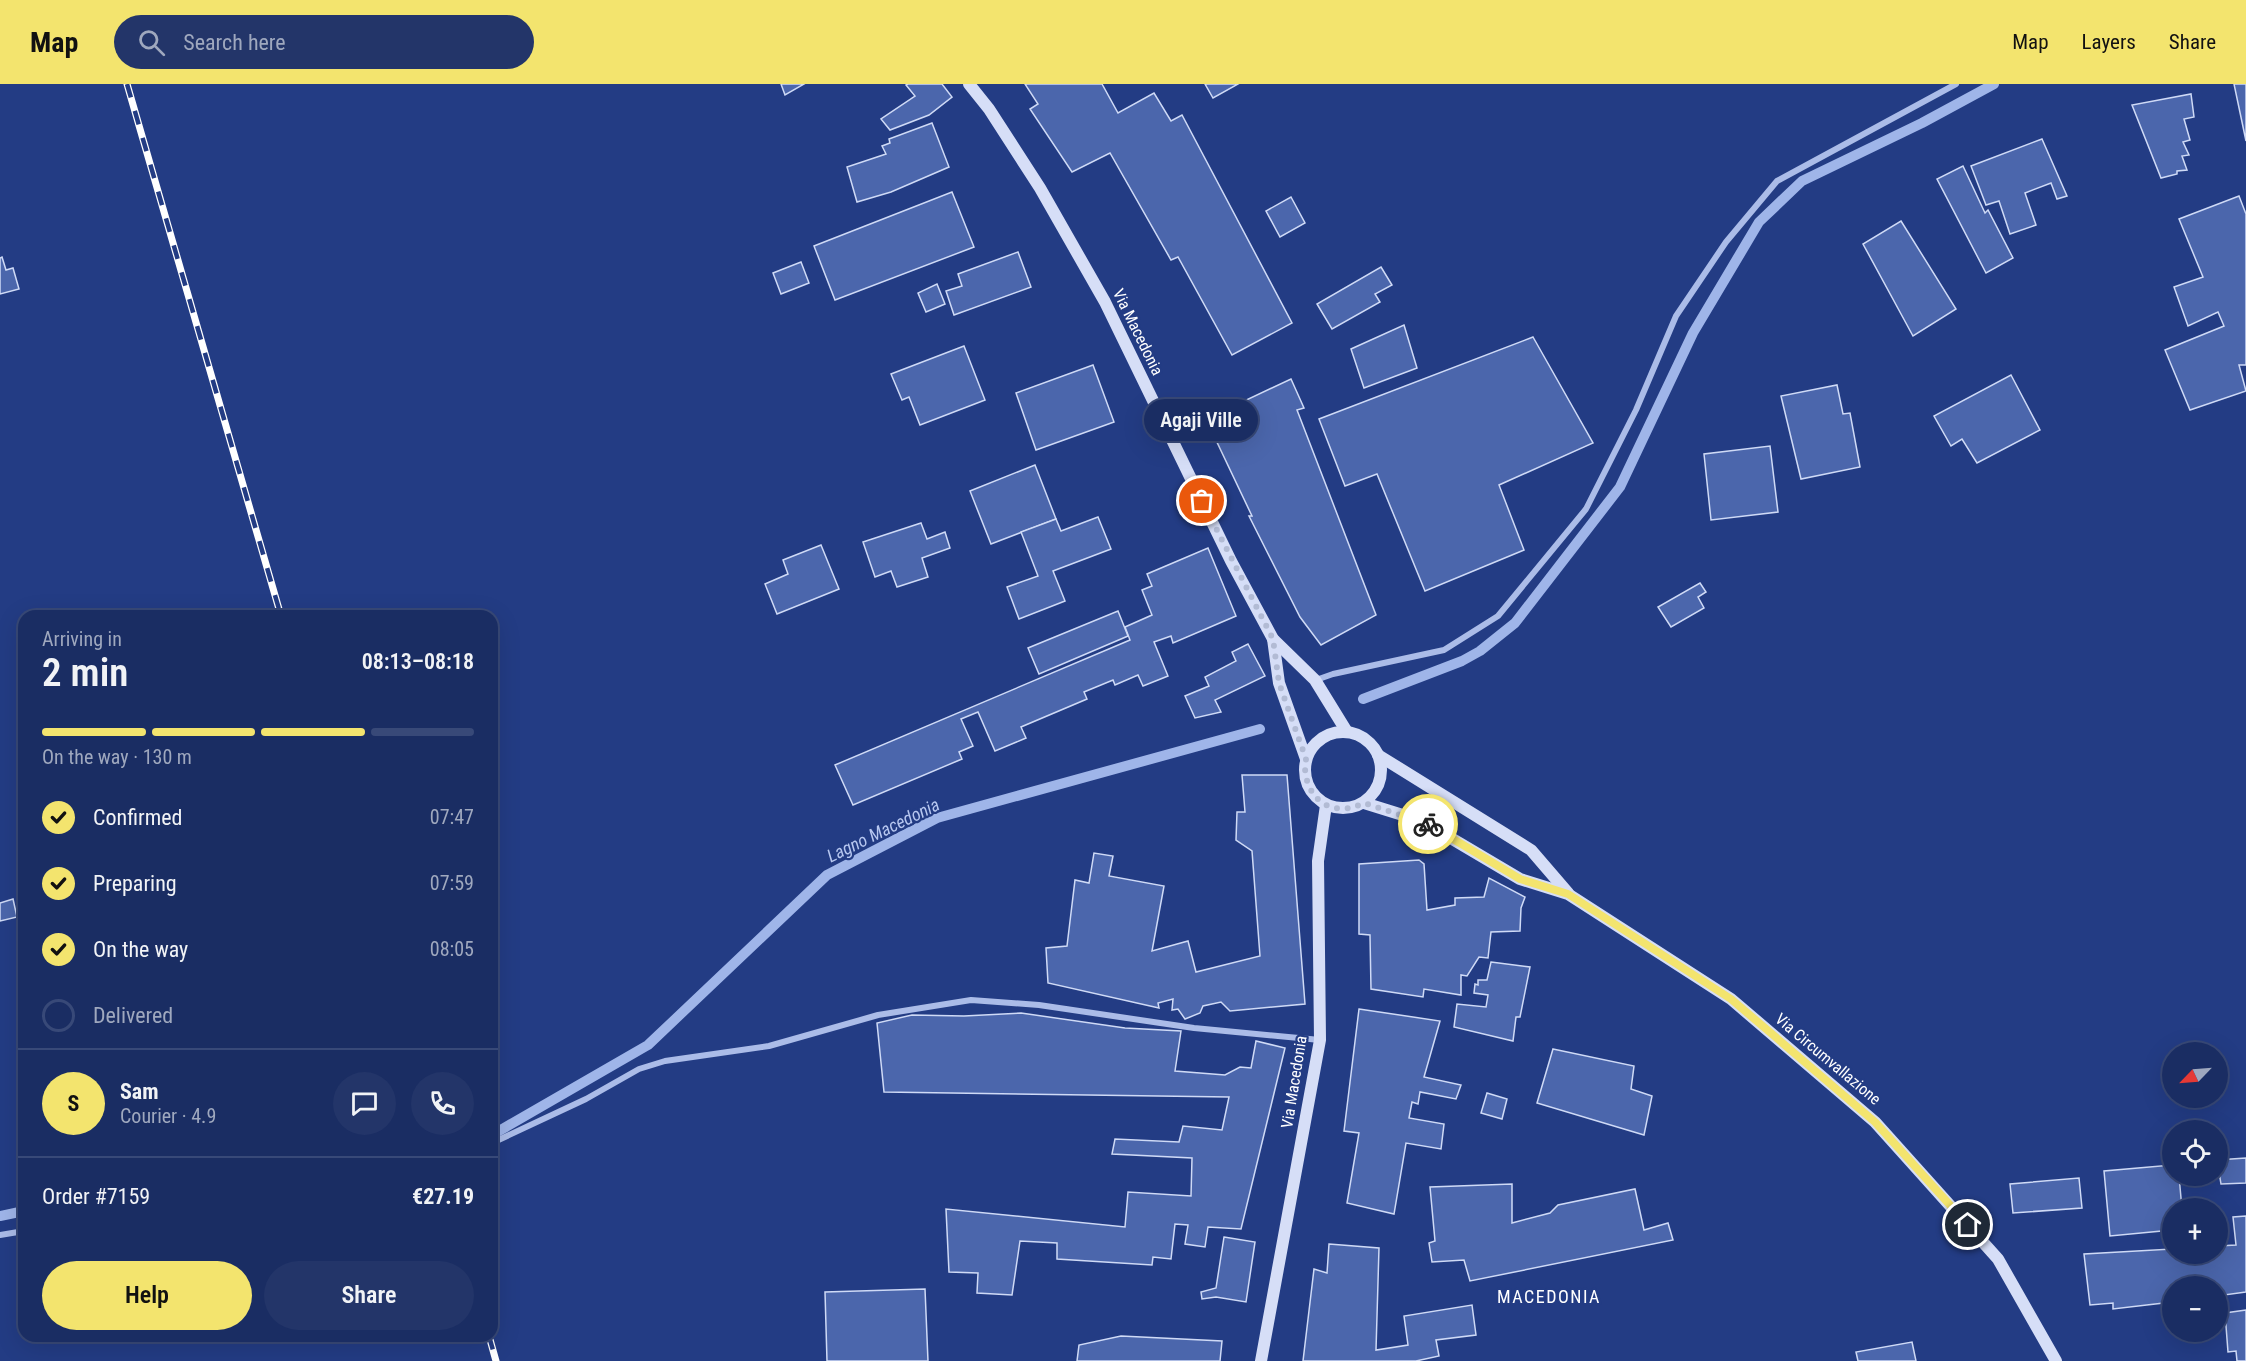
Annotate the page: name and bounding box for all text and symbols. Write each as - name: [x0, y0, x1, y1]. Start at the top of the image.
- search box: [114, 15, 534, 69]
- text: Map: [30, 26, 78, 59]
- icon: search: [135, 26, 168, 59]
- text: Search here: [183, 30, 286, 55]
- text: Map: [2012, 30, 2049, 54]
- text: Layers: [2082, 30, 2136, 54]
- text: Share: [2169, 30, 2216, 54]
- street label: Via Macedonia: [1109, 286, 1167, 378]
- callout: Agaji Ville: [1145, 399, 1259, 441]
- text: Agaji Ville: [1160, 408, 1242, 432]
- pin: [1176, 475, 1227, 526]
- icon: bag: [1185, 484, 1218, 517]
- text: Arriving in: [42, 627, 122, 651]
- text: 08:13–08:18: [362, 649, 474, 674]
- text: 2 min: [42, 650, 128, 696]
- text: On the way · 130 m: [42, 745, 192, 769]
- water label: Lagno Macedonia: [823, 794, 943, 866]
- courier: [1398, 794, 1458, 854]
- icon: check: [42, 801, 75, 834]
- text: Confirmed: [93, 805, 182, 830]
- text: 07:47: [430, 805, 474, 829]
- icon: bike: [1412, 808, 1445, 841]
- icon: check: [42, 867, 75, 900]
- text: Preparing: [93, 871, 177, 896]
- text: 07:59: [430, 871, 474, 895]
- icon: check: [42, 933, 75, 966]
- text: On the way: [93, 937, 188, 962]
- text: 08:05: [430, 937, 474, 961]
- text: Delivered: [93, 1003, 173, 1028]
- street label: Via Circumvallazione: [1771, 1009, 1885, 1109]
- street label: Via Macedonia: [1277, 1034, 1311, 1130]
- north arrow: [2162, 1042, 2228, 1108]
- map controls: [2162, 1042, 2228, 1342]
- button: chat: [333, 1072, 396, 1135]
- button: phone: [411, 1072, 474, 1135]
- text: Sam: [120, 1079, 159, 1104]
- text: S: [68, 1091, 79, 1116]
- text: Courier · 4.9: [120, 1104, 216, 1128]
- button: locate: [2162, 1120, 2228, 1186]
- text: Order #7159: [42, 1184, 150, 1209]
- text: €27.19: [412, 1184, 474, 1209]
- button: +: [2162, 1198, 2228, 1264]
- pin: [1942, 1199, 1993, 1250]
- icon: home: [1951, 1208, 1984, 1241]
- button: Help: [42, 1261, 252, 1330]
- button: Share: [264, 1261, 474, 1330]
- button: −: [2162, 1276, 2228, 1342]
- district label: MACEDONIA: [1497, 1286, 1601, 1307]

